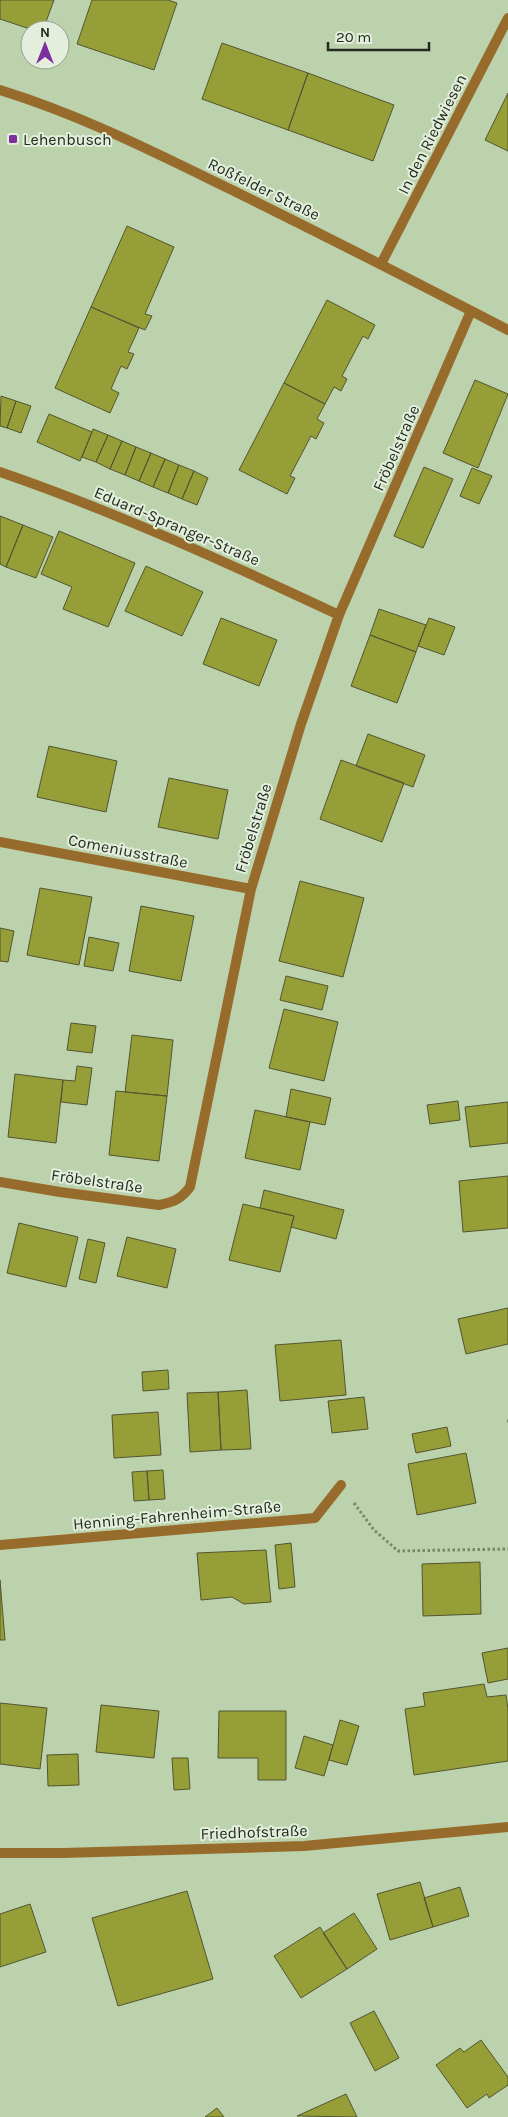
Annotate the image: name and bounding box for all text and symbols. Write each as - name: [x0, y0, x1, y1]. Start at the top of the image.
- north arrow: [20, 20, 70, 70]
- scale bar: [328, 20, 429, 52]
- text: N: [40, 24, 50, 41]
- text: 20 m: [336, 28, 371, 46]
- street label: In den Riedwiesen: [394, 71, 470, 197]
- place label: Lehenbusch: [23, 130, 112, 149]
- marker: Lehenbusch: [7, 133, 19, 145]
- street label: Roßfelder Straße: [205, 154, 323, 224]
- street label: Fröbelstraße: [369, 402, 423, 494]
- street label: Eduard-Spranger-Straße: [91, 482, 263, 570]
- street label: Fröbelstraße: [230, 781, 276, 875]
- street label: Comeniusstraße: [67, 830, 189, 872]
- street label: Fröbelstraße: [50, 1165, 144, 1197]
- street label: Henning-Fahrenheim-Straße: [72, 1496, 282, 1534]
- street label: Friedhofstraße: [200, 1821, 308, 1843]

